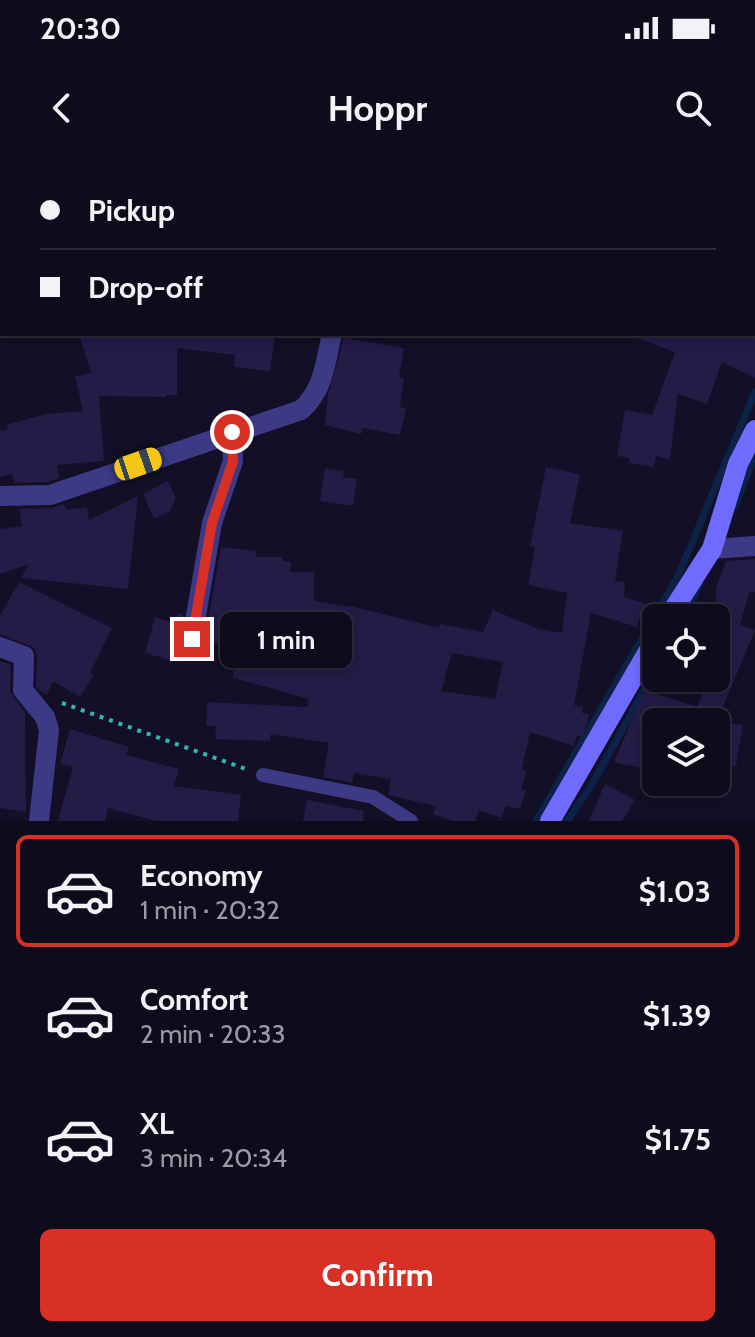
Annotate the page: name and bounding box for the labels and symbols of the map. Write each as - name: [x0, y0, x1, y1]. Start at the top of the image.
- route start: [214, 414, 250, 450]
- car: [111, 445, 165, 483]
- callout: 1 min: [220, 611, 352, 667]
- route end: [174, 621, 210, 657]

